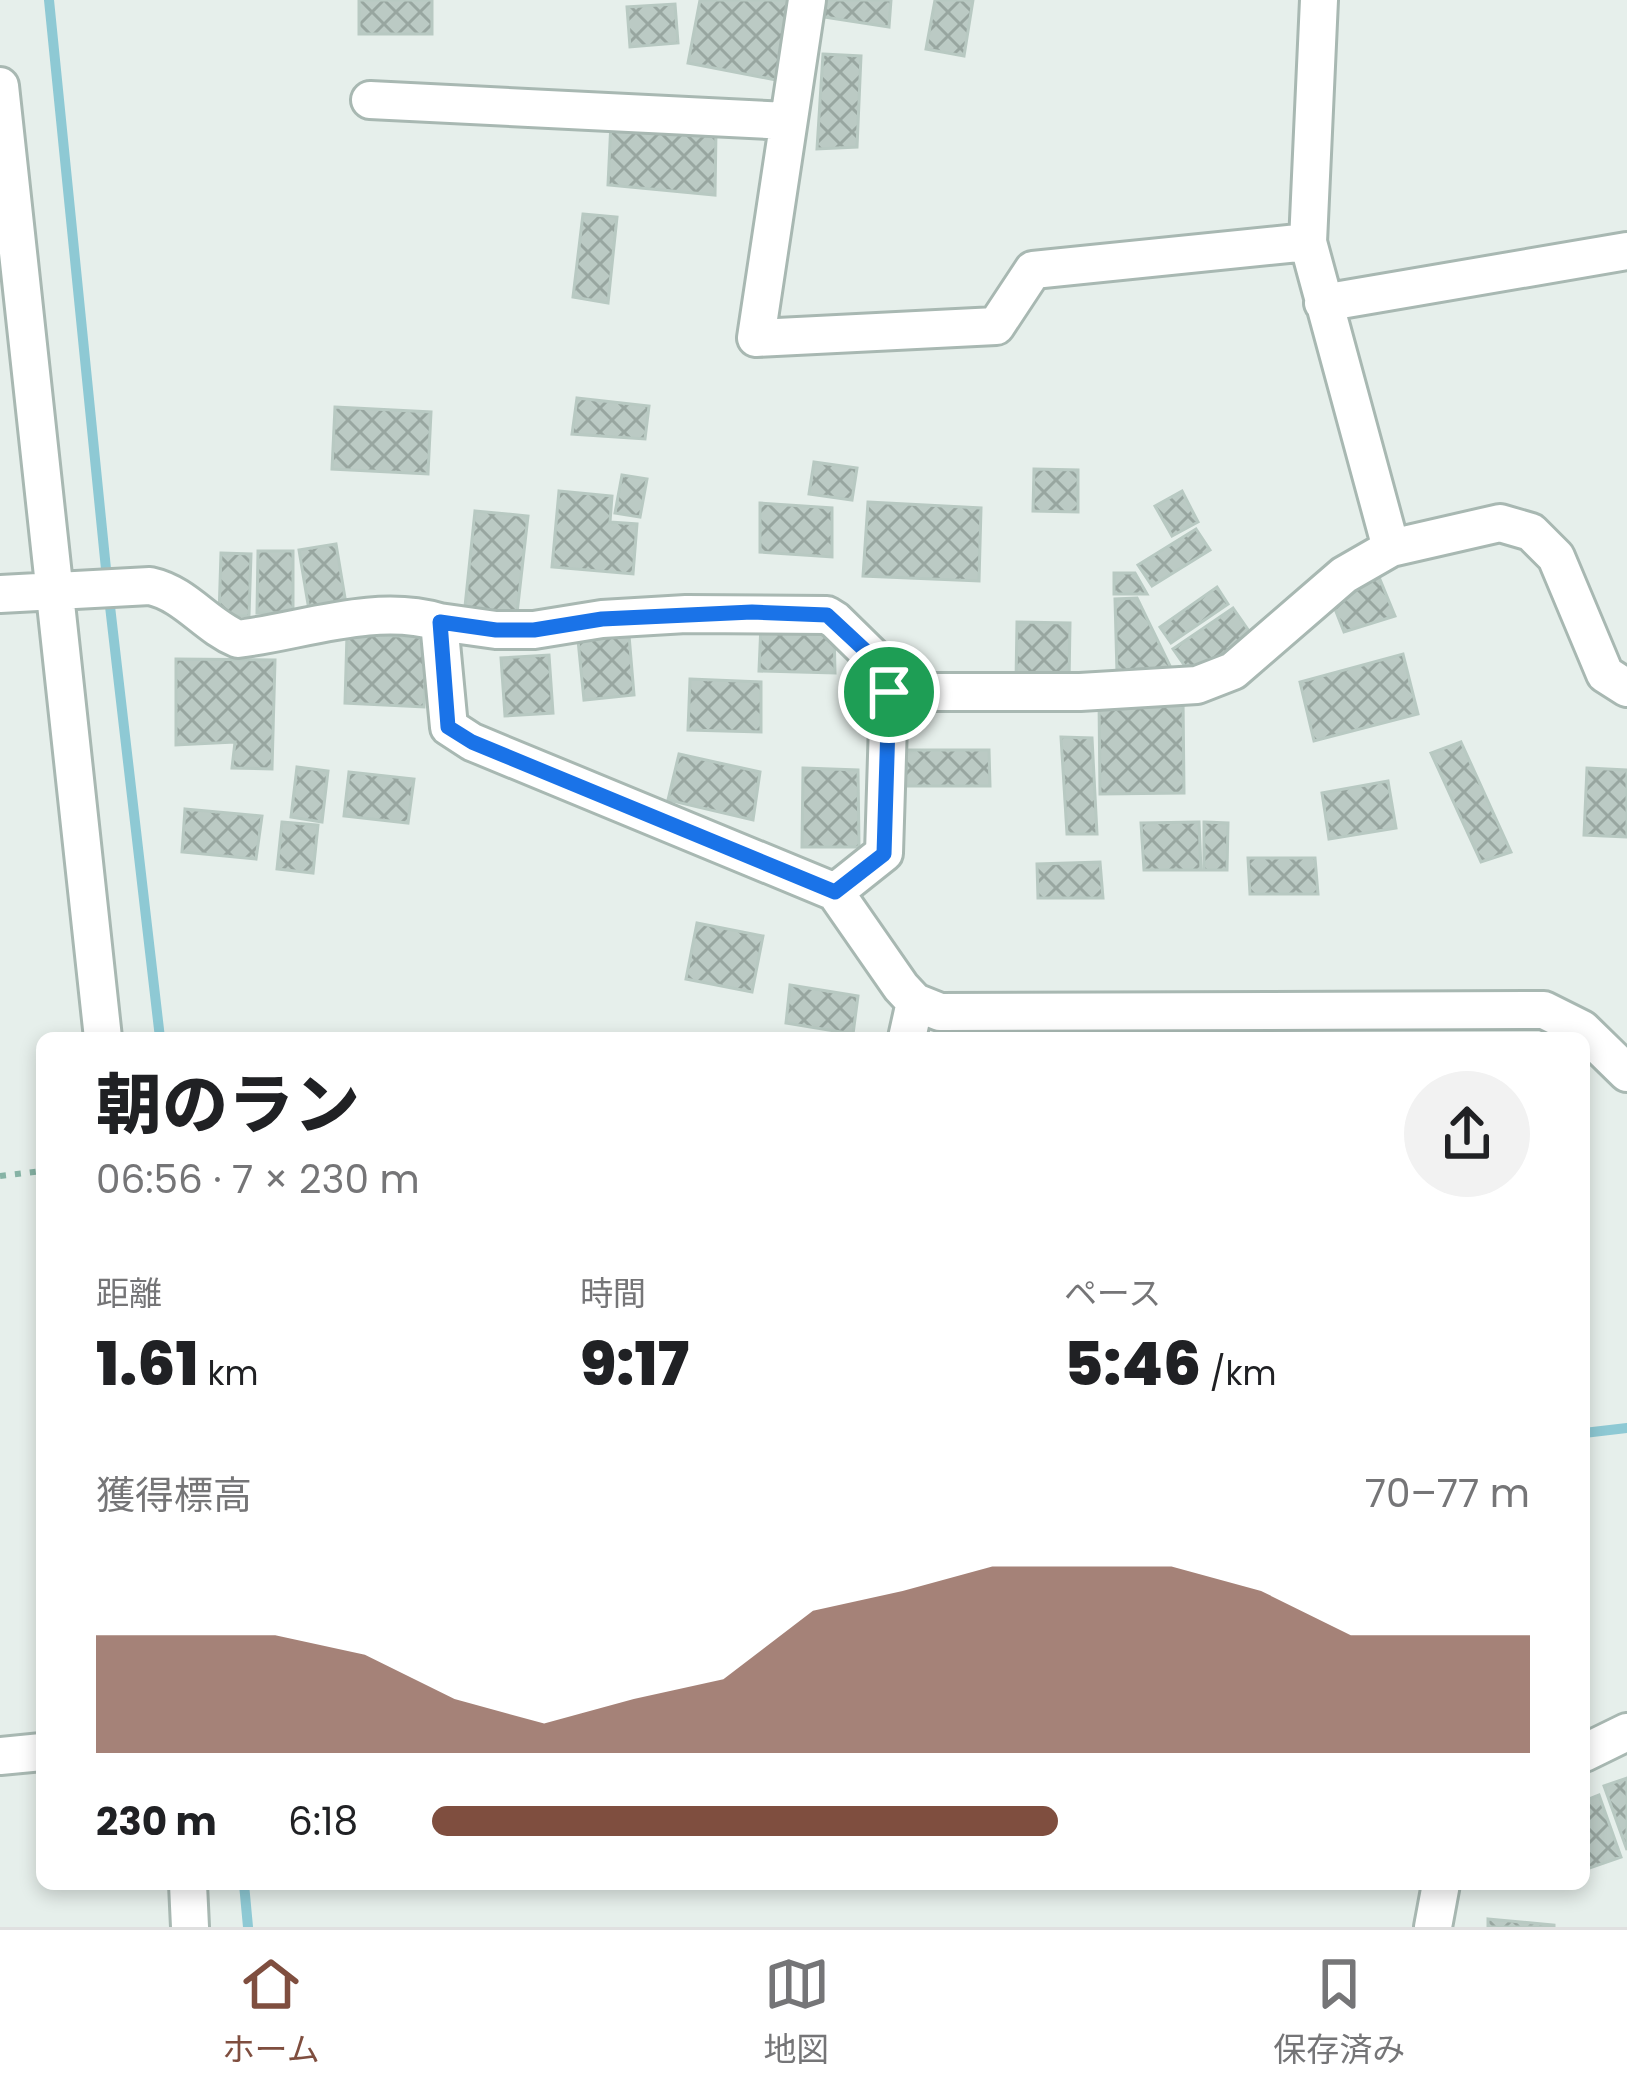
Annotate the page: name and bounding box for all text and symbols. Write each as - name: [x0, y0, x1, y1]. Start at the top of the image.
- pin: [838, 641, 940, 743]
- icon: arrive: [856, 659, 922, 725]
- text: 朝のラン: [96, 1059, 360, 1151]
- button: share: [1404, 1071, 1530, 1197]
- text: 06:56 · 7 × 230 m: [96, 1152, 420, 1207]
- text: 距離: [96, 1270, 162, 1317]
- text: 時間: [580, 1270, 646, 1317]
- text: ペース: [1064, 1270, 1161, 1317]
- text: 1.61: [96, 1322, 199, 1406]
- text: 9:17: [580, 1322, 689, 1406]
- text: 5:46: [1064, 1322, 1201, 1406]
- text: km: [199, 1350, 258, 1397]
- text: /km: [1201, 1350, 1277, 1397]
- text: 70–77 m: [1365, 1466, 1530, 1521]
- text: 獲得標高: [96, 1468, 252, 1523]
- text: 230 m: [96, 1794, 217, 1849]
- text: 6:18: [288, 1794, 358, 1849]
- tab: ホーム: [222, 1951, 320, 2075]
- tab: 地図: [764, 1951, 830, 2075]
- tab: 保存済み: [1273, 1951, 1405, 2075]

